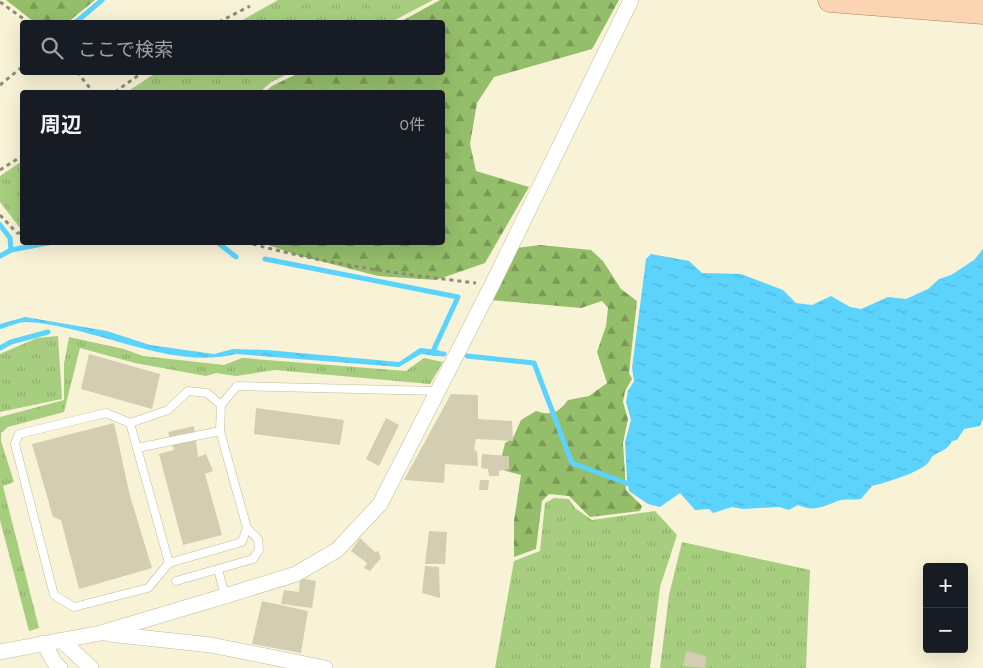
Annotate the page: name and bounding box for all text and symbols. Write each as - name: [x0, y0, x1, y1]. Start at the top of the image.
- search box: [20, 20, 445, 75]
- icon: search: [38, 34, 66, 62]
- text: ここで検索: [78, 39, 173, 61]
- text: 周辺: [40, 113, 82, 137]
- text: 0件: [400, 115, 425, 134]
- map controls: [923, 563, 968, 653]
- button: +: [923, 563, 968, 608]
- button: −: [923, 608, 968, 653]

